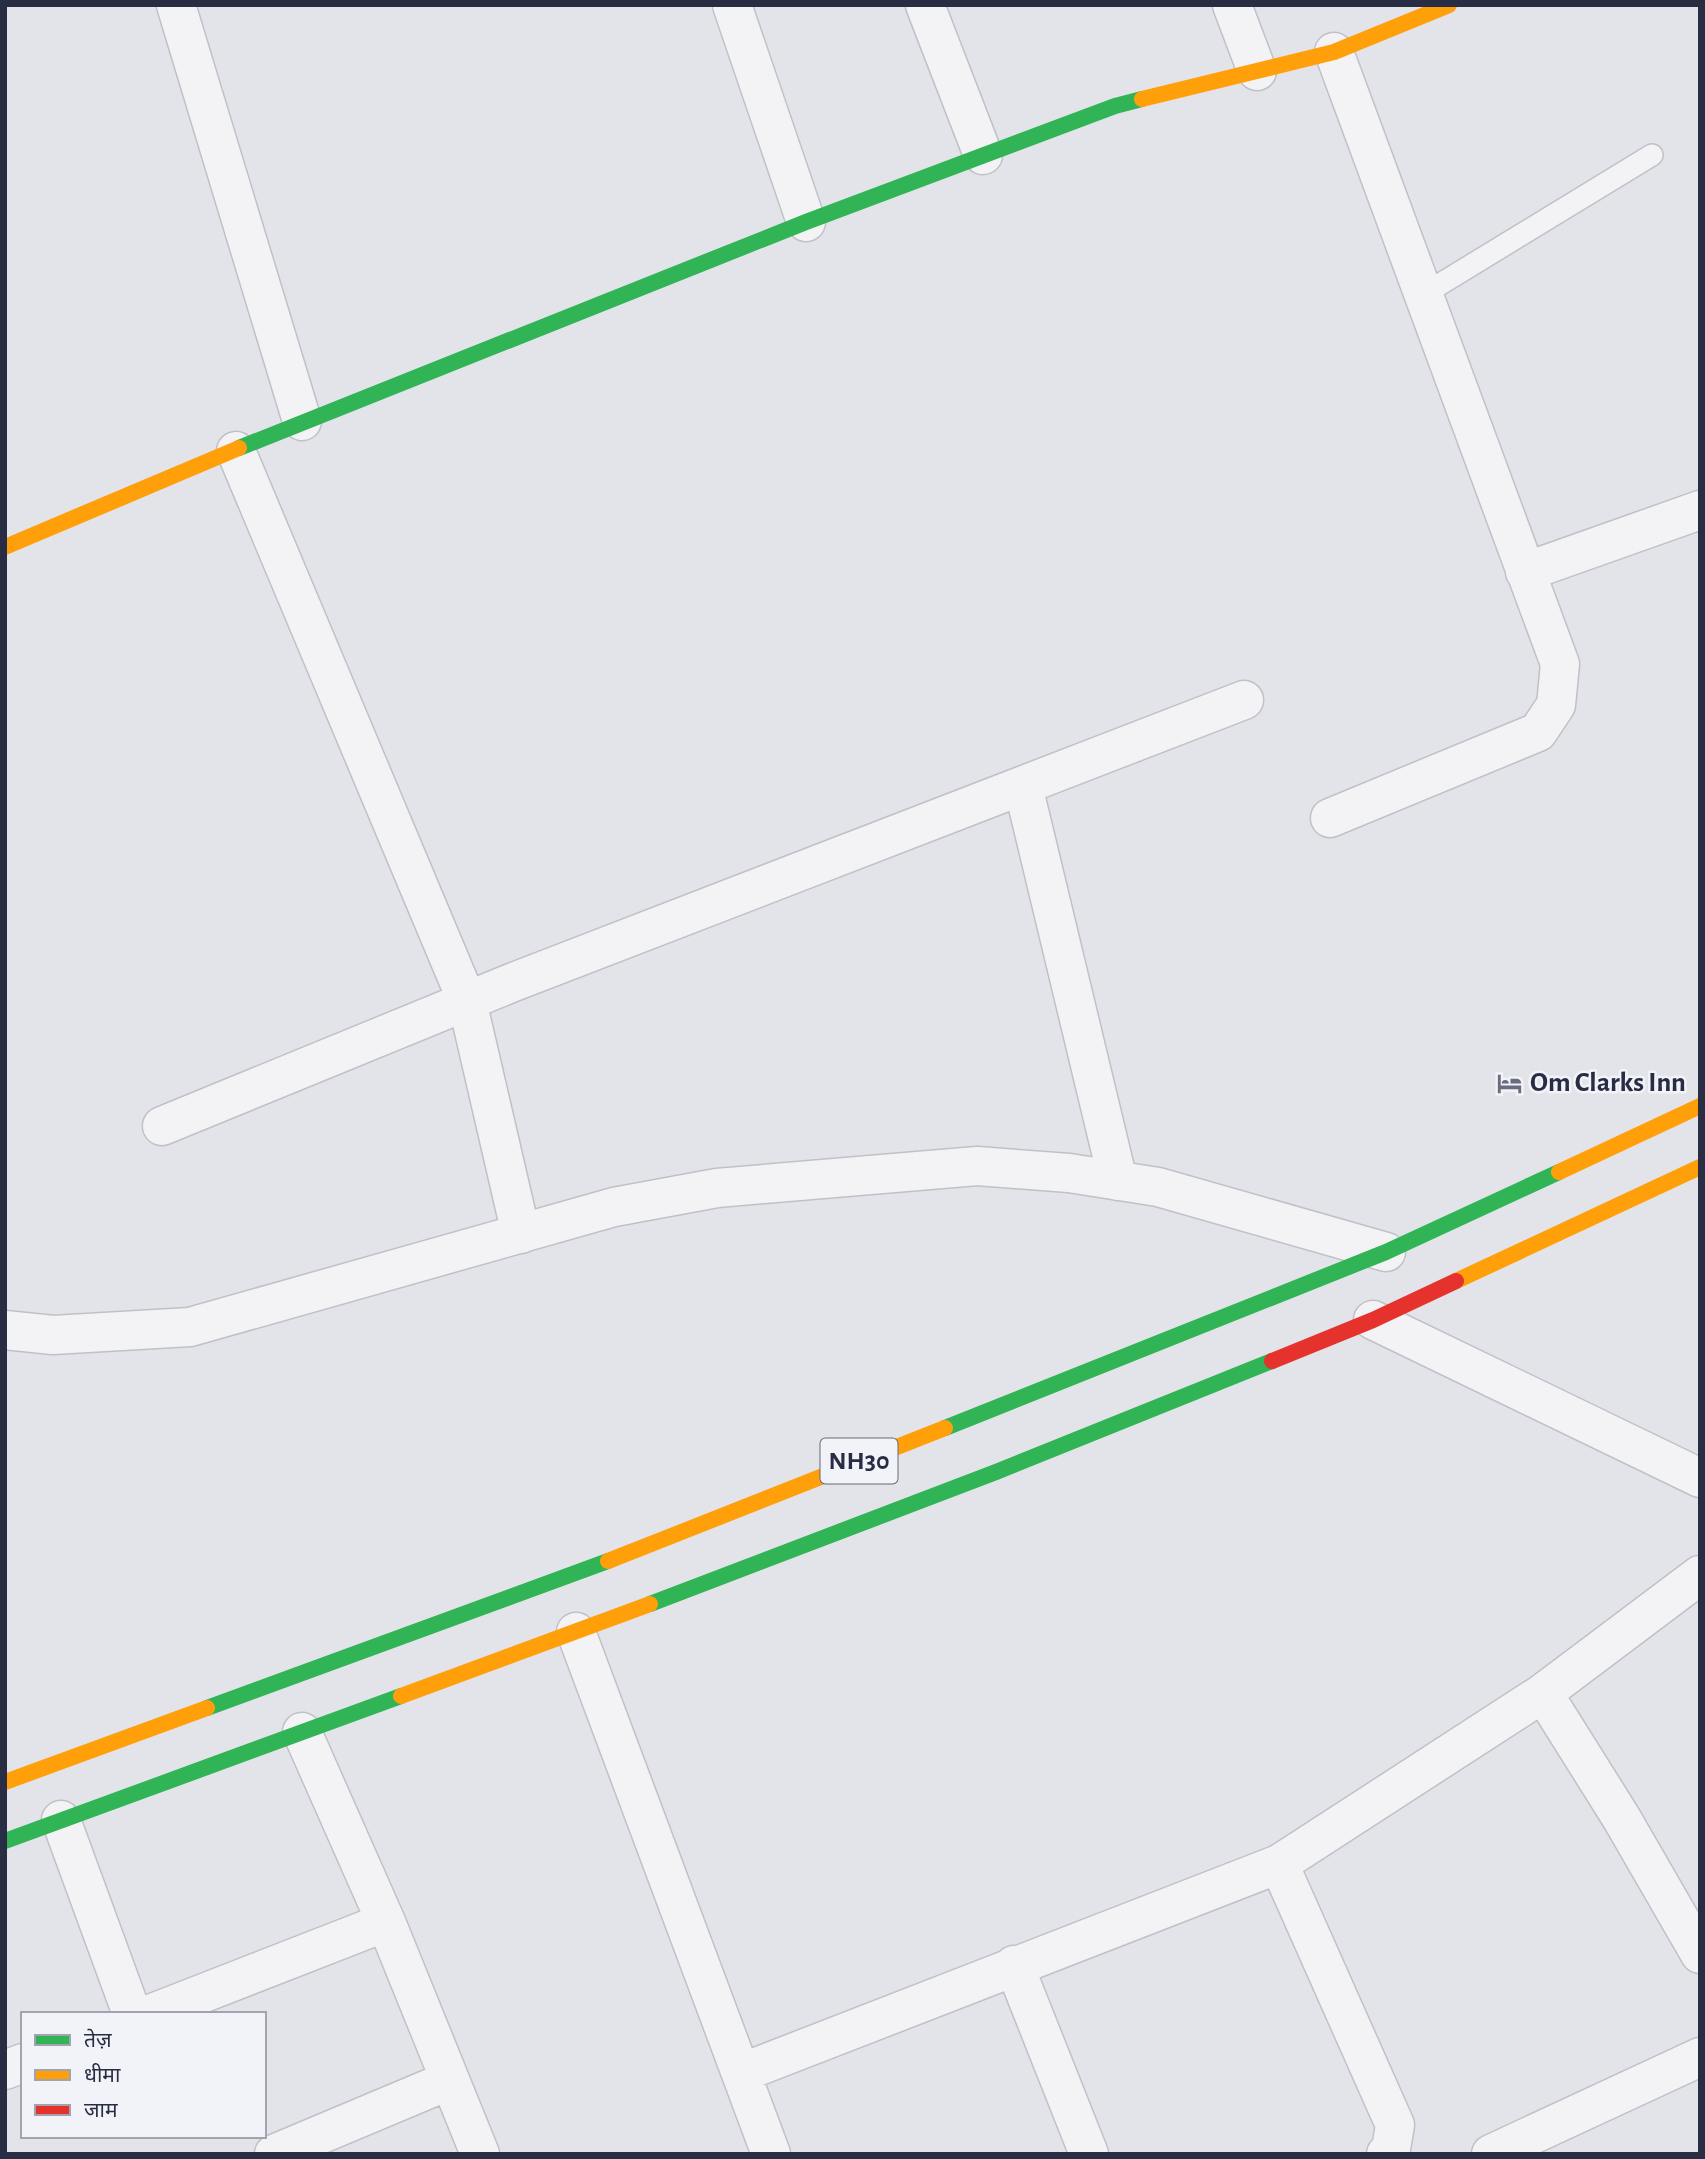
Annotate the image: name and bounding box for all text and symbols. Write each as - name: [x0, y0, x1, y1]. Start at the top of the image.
- hotel icon: Om Clarks Inn: [1496, 1069, 1524, 1097]
- place label: Om Clarks Inn: [1530, 1069, 1686, 1097]
- road number: NH30: [820, 1438, 898, 1484]
- legend: [21, 2012, 266, 2138]
- text: तेज़: [84, 2028, 112, 2051]
- text: धीमा: [84, 2063, 121, 2086]
- text: जाम: [84, 2100, 118, 2121]

